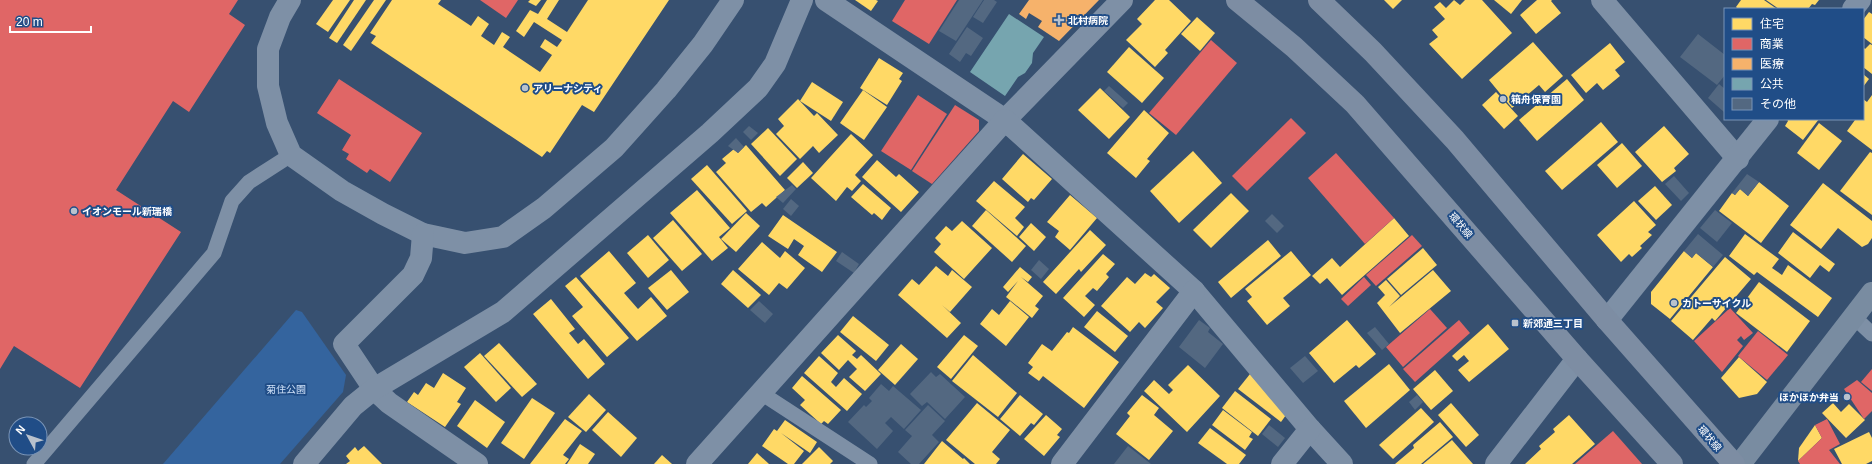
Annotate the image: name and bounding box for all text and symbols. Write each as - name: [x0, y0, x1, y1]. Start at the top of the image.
- scale bar: [10, 8, 91, 34]
- legend: [1724, 8, 1864, 120]
- marker: 北村病院: [1053, 14, 1065, 26]
- text: 20 m: [16, 15, 43, 29]
- place label: 北村病院: [1068, 15, 1108, 26]
- text: 住宅: [1760, 17, 1784, 31]
- text: 商業: [1760, 37, 1784, 51]
- text: 医療: [1760, 57, 1784, 71]
- text: 公共: [1760, 77, 1784, 91]
- marker: アリーナシティ: [520, 83, 530, 93]
- place label: アリーナシティ: [533, 83, 602, 94]
- marker: 箱舟保育園: [1498, 94, 1508, 104]
- place label: 箱舟保育園: [1511, 94, 1561, 105]
- text: その他: [1760, 97, 1796, 111]
- marker: イオンモール新瑞橋: [69, 206, 79, 216]
- place label: イオンモール新瑞橋: [82, 206, 172, 217]
- street label: 環状線: [1447, 210, 1475, 240]
- marker: カトーサイクル: [1669, 298, 1679, 308]
- place label: カトーサイクル: [1682, 298, 1751, 309]
- marker: 新郊通三丁目: [1510, 318, 1520, 328]
- place label: 新郊通三丁目: [1523, 318, 1583, 329]
- park label: 菊住公園: [266, 384, 306, 395]
- place label: ほかほか弁当: [1779, 392, 1839, 403]
- marker: ほかほか弁当: [1842, 392, 1852, 402]
- north arrow: [8, 416, 48, 456]
- text: N: [13, 423, 28, 436]
- street label: 環状線: [1696, 423, 1724, 453]

